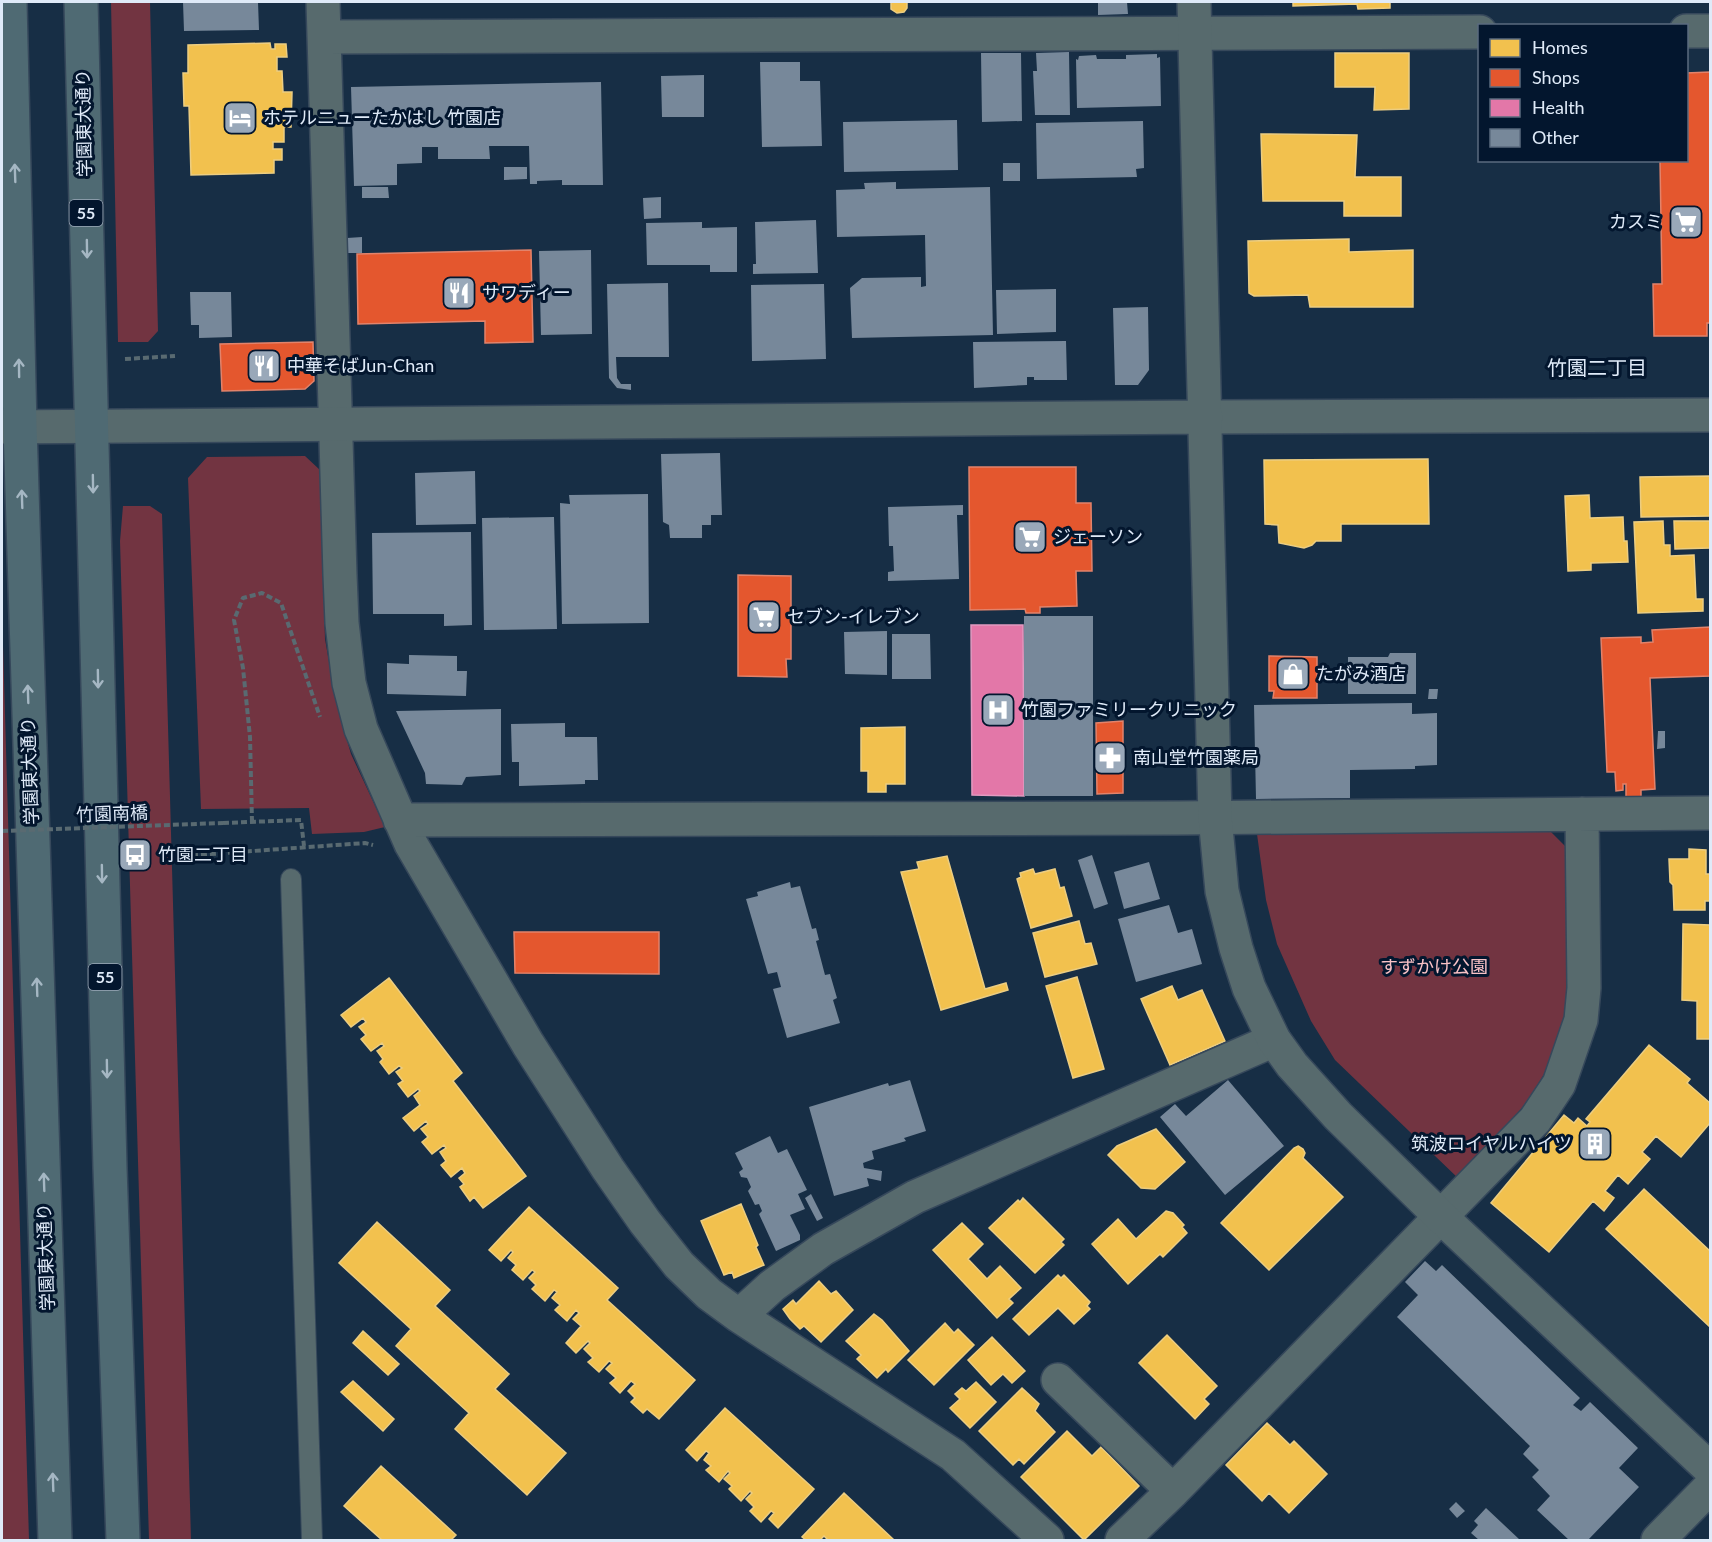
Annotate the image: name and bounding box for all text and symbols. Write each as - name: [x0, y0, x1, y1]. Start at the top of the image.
- legend: [1478, 24, 1688, 162]
- text: Homes: [1532, 36, 1588, 58]
- text: Shops: [1532, 66, 1580, 88]
- street label: 学園東大通り: [71, 69, 95, 177]
- text: Health: [1532, 96, 1585, 118]
- hotel icon: ホテルニューたかはし 竹園店: [222, 100, 258, 136]
- place label: ホテルニューたかはし 竹園店: [263, 106, 501, 128]
- text: Other: [1532, 126, 1579, 148]
- one-way arrow: [9, 164, 20, 184]
- road number: 55: [70, 200, 103, 226]
- supermarket icon: カスミ: [1668, 204, 1704, 240]
- place label: カスミ: [1609, 210, 1663, 232]
- one-way arrow: [81, 238, 93, 258]
- restaurant icon: サワディー: [441, 275, 477, 311]
- place label: サワディー: [482, 281, 571, 303]
- restaurant icon: 中華そばJun-Chan: [246, 348, 282, 384]
- place label: 中華そばJun-Chan: [287, 354, 434, 376]
- district label: 竹園二丁目: [1547, 355, 1647, 379]
- one-way arrow: [13, 359, 24, 379]
- one-way arrow: [87, 473, 99, 493]
- one-way arrow: [17, 489, 28, 509]
- supermarket icon: ジェーソン: [1012, 519, 1048, 555]
- place label: ジェーソン: [1053, 525, 1143, 547]
- supermarket icon: セブン-イレブン: [746, 599, 782, 635]
- place label: セブン-イレブン: [787, 605, 920, 627]
- shop icon: たがみ酒店: [1275, 656, 1311, 692]
- place label: たがみ酒店: [1316, 662, 1406, 684]
- one-way arrow: [92, 668, 103, 688]
- one-way arrow: [22, 684, 34, 704]
- hospital icon: 竹園ファミリークリニック: [980, 692, 1016, 728]
- place label: 竹園ファミリークリニック: [1021, 698, 1237, 720]
- street label: 学園東大通り: [16, 717, 42, 825]
- pharmacy icon: 南山堂竹園薬局: [1092, 740, 1128, 776]
- place label: 南山堂竹園薬局: [1133, 746, 1259, 768]
- street label: 竹園南橋: [76, 801, 148, 825]
- bus stop icon: 竹園二丁目: [117, 837, 153, 873]
- place label: 竹園二丁目: [158, 843, 248, 865]
- one-way arrow: [97, 863, 108, 883]
- park label: すずかけ公園: [1380, 955, 1488, 977]
- road number: 55: [88, 964, 122, 990]
- one-way arrow: [32, 978, 43, 998]
- one-way arrow: [102, 1058, 113, 1078]
- building icon: 筑波ロイヤルハイツ: [1577, 1126, 1613, 1162]
- place label: 筑波ロイヤルハイツ: [1411, 1132, 1572, 1154]
- one-way arrow: [38, 1173, 49, 1193]
- street label: 学園東大通り: [32, 1203, 58, 1311]
- one-way arrow: [47, 1473, 59, 1493]

